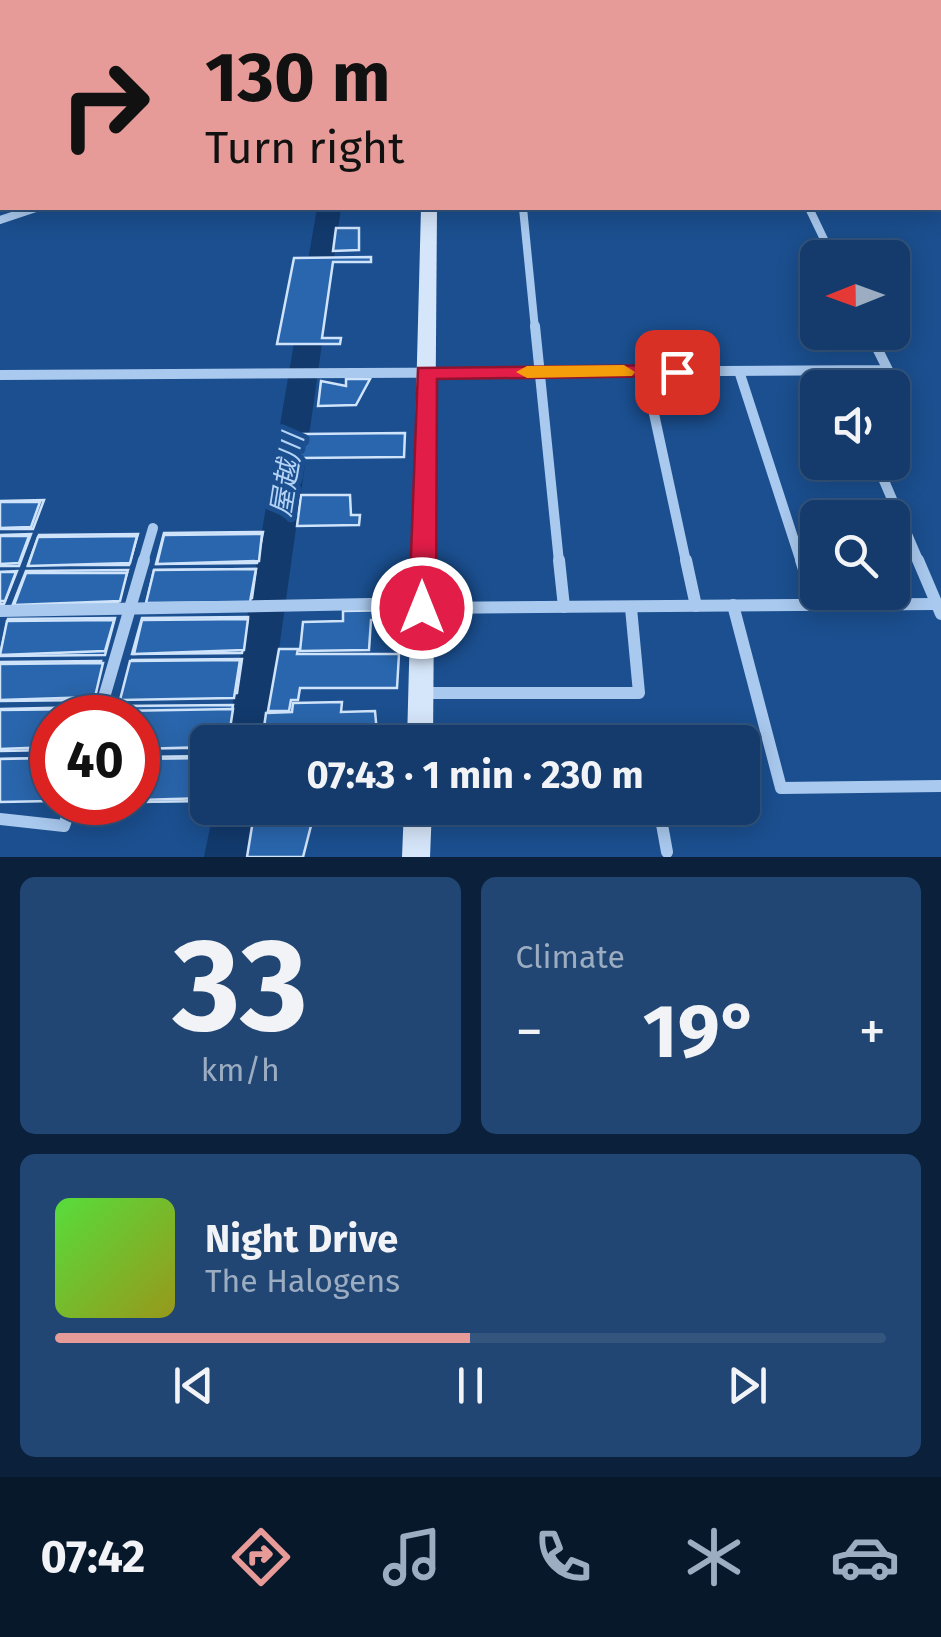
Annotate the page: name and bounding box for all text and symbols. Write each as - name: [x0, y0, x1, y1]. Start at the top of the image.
- text: 130 m: [205, 36, 391, 120]
- icon: right: [40, 40, 170, 170]
- text: Turn right: [205, 121, 404, 175]
- north arrow: [800, 240, 910, 350]
- map controls: [800, 240, 910, 610]
- pin: [635, 330, 720, 415]
- icon: arrive: [650, 345, 705, 400]
- button: sound: [800, 370, 910, 480]
- water label: 屋越川: [264, 428, 310, 519]
- button: search: [800, 500, 910, 610]
- position arrow: [370, 556, 474, 660]
- speed limit sign: 40: [30, 695, 160, 825]
- text: 07:43 · 1 min · 230 m: [306, 752, 644, 798]
- text: 33: [173, 908, 308, 1064]
- text: Climate: [516, 938, 625, 976]
- text: 19°: [643, 987, 759, 1077]
- text: −: [516, 999, 543, 1065]
- text: +: [859, 999, 886, 1065]
- text: km/h: [201, 1051, 280, 1089]
- text: Night Drive: [205, 1216, 398, 1262]
- text: The Halogens: [205, 1262, 400, 1300]
- icon: previous: [166, 1358, 221, 1413]
- icon: pause: [443, 1358, 498, 1413]
- icon: next: [720, 1358, 775, 1413]
- icon: directions: [226, 1522, 296, 1592]
- icon: music: [377, 1522, 447, 1592]
- icon: phone: [528, 1522, 598, 1592]
- icon: climate: [679, 1522, 749, 1592]
- icon: car: [830, 1522, 900, 1592]
- text: 07:42: [41, 1530, 145, 1584]

